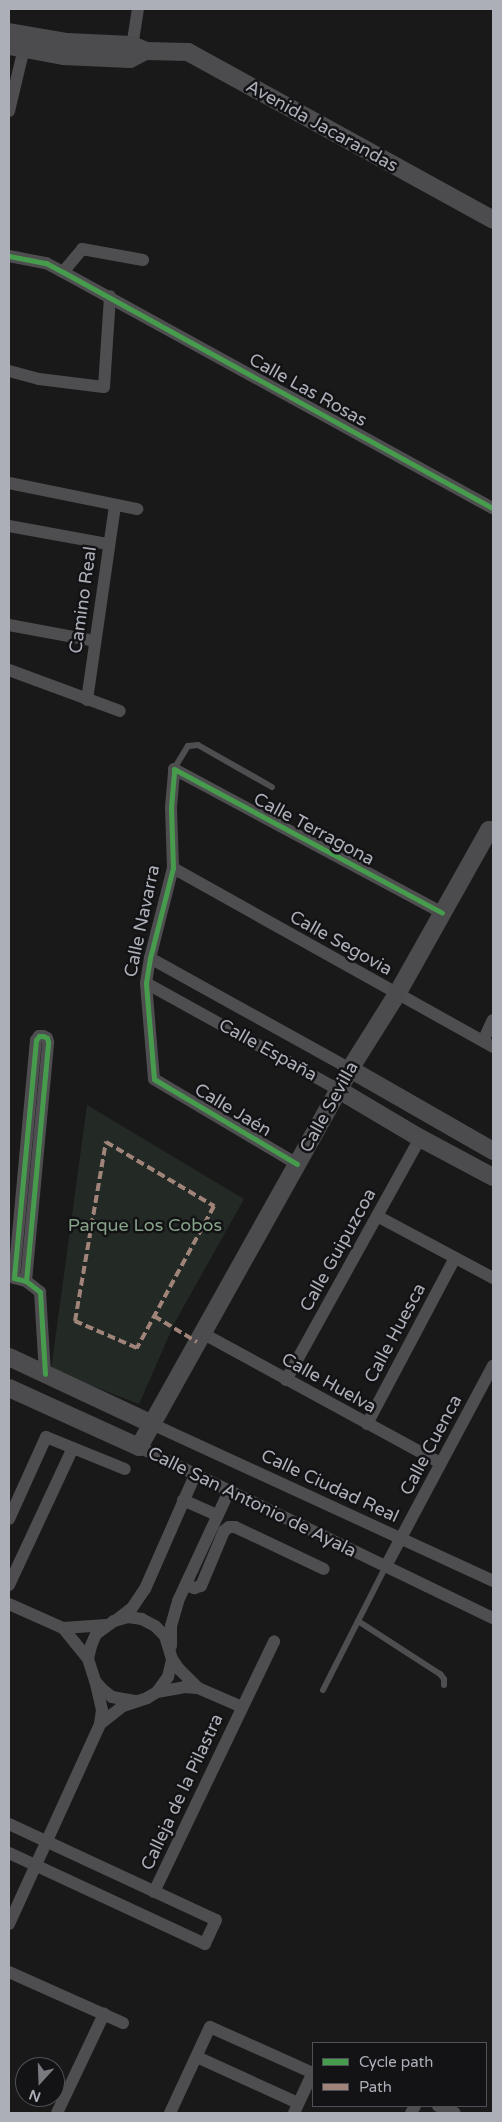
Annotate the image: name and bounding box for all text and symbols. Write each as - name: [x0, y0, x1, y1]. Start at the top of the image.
- street label: Avenida Jacarandas: [242, 75, 402, 177]
- street label: Calle Las Rosas: [245, 349, 371, 431]
- street label: Camino Real: [65, 545, 101, 655]
- street label: Calle Terragona: [250, 788, 378, 870]
- street label: Calle Navarra: [120, 863, 164, 979]
- street label: Calle Segovia: [286, 906, 396, 980]
- street label: Calle España: [215, 1014, 321, 1086]
- street label: Calle Sevilla: [295, 1058, 363, 1156]
- street label: Calle Jaén: [191, 1079, 275, 1141]
- street label: Calle Guipuzcoa: [295, 1185, 381, 1315]
- park label: Parque Los Cobos: [68, 1214, 222, 1236]
- street label: Calle Huesca: [360, 1280, 430, 1386]
- street label: Calle Huelva: [278, 1348, 380, 1418]
- street label: Calle Cuenca: [396, 1391, 466, 1499]
- street label: Calle San Antonio de Ayala: [144, 1442, 360, 1562]
- street label: Calle Ciudad Real: [258, 1445, 402, 1527]
- street label: Calleja de la Pilastra: [136, 1710, 228, 1874]
- legend: [312, 2042, 487, 2107]
- text: Cycle path: [359, 2053, 433, 2071]
- north arrow: [15, 2057, 65, 2107]
- text: Path: [359, 2078, 392, 2096]
- text: N: [27, 2086, 43, 2106]

